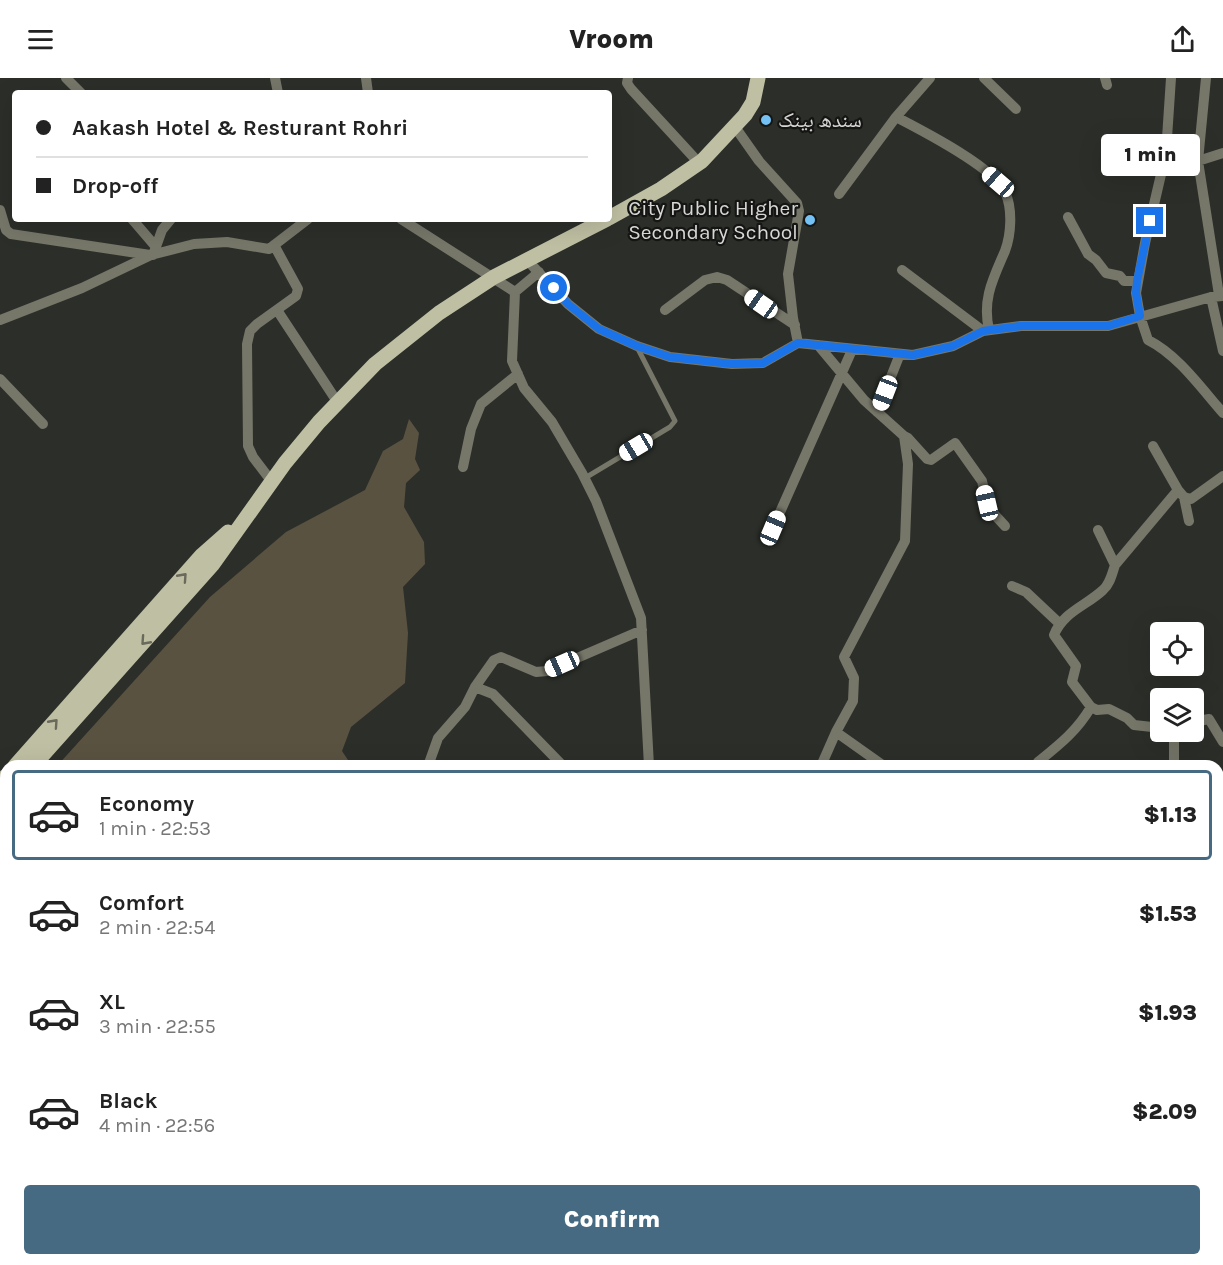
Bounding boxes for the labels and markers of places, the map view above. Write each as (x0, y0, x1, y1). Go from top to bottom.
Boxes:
place label: سندھ بینک (778, 108, 862, 132)
marker: سندھ بینک (759, 113, 773, 127)
place label: City Public Higher Secondary School (628, 196, 798, 244)
marker: City Public Higher Secondary School (803, 213, 817, 227)

